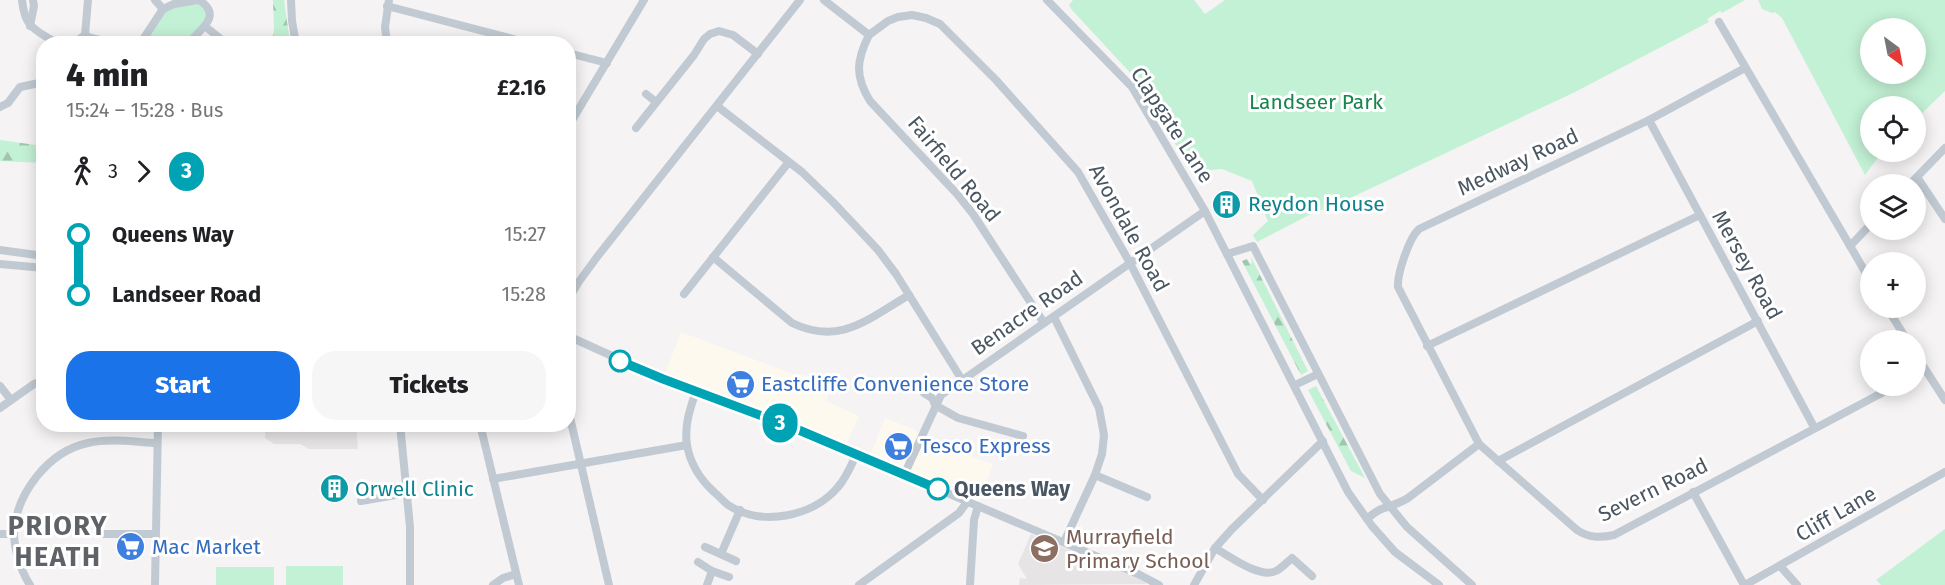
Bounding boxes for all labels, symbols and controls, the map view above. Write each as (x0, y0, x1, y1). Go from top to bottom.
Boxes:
north arrow (1860, 18, 1926, 84)
map controls (1860, 18, 1926, 396)
text: 4 min (66, 55, 149, 95)
street label: Clapgate Lane (1125, 62, 1219, 188)
text: £2.16 (497, 74, 546, 101)
park label: Landseer Park (1249, 89, 1383, 115)
button: locate (1860, 96, 1926, 162)
text: 15:24 – 15:28 · Bus (66, 98, 223, 122)
street label: Fairfield Road (902, 111, 1006, 227)
street label: Medway Road (1453, 123, 1583, 201)
icon: walk (66, 155, 99, 188)
icon: forward (127, 155, 160, 188)
text: 3 (181, 158, 192, 184)
text: 3 (108, 159, 118, 183)
street label: Avondale Road (1083, 160, 1175, 296)
button: layers (1860, 174, 1926, 240)
building icon: Reydon House (1211, 188, 1243, 220)
place label: Reydon House (1248, 191, 1385, 217)
street label: Mersey Road (1706, 206, 1788, 324)
text: Queens Way (112, 221, 234, 248)
text: 15:27 (504, 222, 546, 246)
button: + (1860, 252, 1926, 318)
street label: Benacre Road (966, 265, 1088, 361)
text: Landseer Road (112, 281, 261, 308)
text: 15:28 (502, 282, 546, 306)
button: − (1860, 330, 1926, 396)
unlabelled marker (609, 350, 631, 372)
button: Start (66, 351, 300, 420)
button: Tickets (312, 351, 546, 420)
supermarket icon: Eastcliffe Convenience Store (724, 368, 756, 400)
place label: Eastcliffe Convenience Store (761, 371, 1029, 397)
line badge: 3 (760, 404, 800, 442)
text: 3 (775, 410, 785, 436)
supermarket icon: Tesco Express (883, 430, 915, 462)
place label: Tesco Express (920, 433, 1051, 459)
street label: Severn Road (1594, 452, 1712, 528)
building icon: Orwell Clinic (318, 473, 350, 505)
place label: Orwell Clinic (355, 476, 474, 502)
place label: Queens Way (954, 476, 1070, 502)
marker: Queens Way (927, 478, 949, 500)
street label: Cliff Lane (1791, 481, 1881, 547)
district label: PRIORY HEATH (8, 510, 108, 573)
place label: Murrayfield Primary School (1066, 524, 1210, 574)
supermarket icon: Mac Market (115, 531, 147, 563)
school or university icon: Murrayfield Primary School (1029, 533, 1061, 565)
place label: Mac Market (152, 534, 261, 560)

